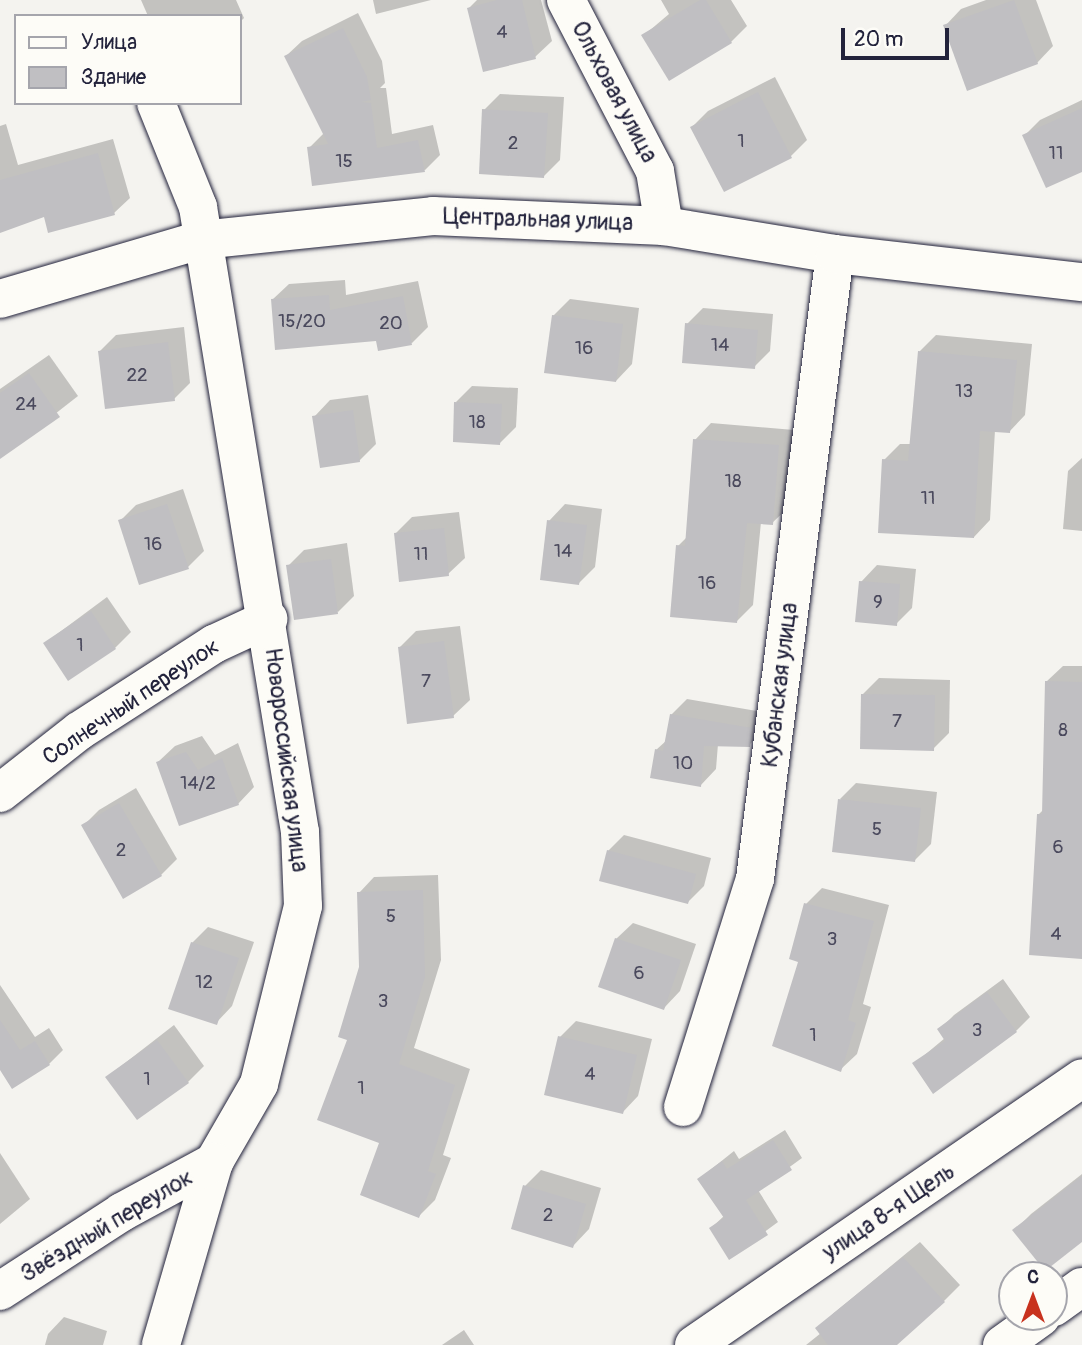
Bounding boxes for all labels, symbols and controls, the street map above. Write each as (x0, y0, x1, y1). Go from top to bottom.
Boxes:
legend (14, 14, 242, 105)
scale bar (844, 14, 953, 58)
street label: Ольховая улица (565, 17, 663, 167)
house number: 4 (496, 22, 508, 44)
text: 20 m (854, 26, 903, 53)
text: Улица (81, 29, 137, 56)
text: Здание (81, 64, 146, 91)
house number: 1 (737, 131, 745, 153)
house number: 2 (508, 133, 518, 155)
house number: 11 (1049, 143, 1063, 165)
house number: 15 (335, 151, 353, 173)
street label: Центральная улица (443, 203, 633, 237)
house number: 15/20 (278, 311, 326, 333)
house number: 20 (379, 313, 403, 335)
house number: 14 (711, 335, 729, 357)
house number: 16 (575, 338, 593, 360)
house number: 22 (126, 365, 148, 387)
house number: 13 (955, 381, 973, 403)
house number: 24 (15, 394, 37, 416)
house number: 18 (468, 412, 486, 434)
house number: 18 (724, 471, 742, 493)
house number: 11 (921, 488, 935, 510)
house number: 16 (144, 534, 162, 556)
house number: 14 (554, 541, 572, 563)
house number: 11 (414, 544, 428, 566)
house number: 16 (698, 573, 716, 595)
house number: 9 (873, 592, 883, 614)
street label: Кубанская улица (756, 601, 804, 769)
street label: Солнечный переулок (38, 633, 224, 771)
house number: 1 (76, 635, 84, 657)
street label: Новороссийская улица (259, 646, 313, 874)
house number: 7 (421, 671, 431, 693)
house number: 7 (892, 711, 902, 733)
house number: 8 (1058, 720, 1068, 742)
house number: 10 (673, 753, 693, 775)
house number: 14/2 (180, 773, 216, 795)
house number: 5 (872, 819, 882, 841)
house number: 6 (1052, 837, 1064, 859)
house number: 2 (116, 840, 126, 862)
house number: 5 (386, 906, 396, 928)
house number: 4 (1050, 924, 1062, 946)
house number: 3 (827, 929, 837, 951)
house number: 6 (633, 963, 645, 985)
house number: 12 (195, 972, 213, 994)
house number: 3 (378, 991, 388, 1013)
house number: 3 (972, 1020, 982, 1042)
house number: 1 (809, 1025, 817, 1047)
house number: 4 (584, 1064, 596, 1086)
house number: 1 (143, 1069, 151, 1091)
house number: 1 (357, 1078, 365, 1100)
street label: улица 8-я Щель (817, 1158, 961, 1266)
street label: Звёздный переулок (16, 1164, 198, 1288)
house number: 2 (543, 1205, 553, 1227)
north arrow (998, 1261, 1068, 1331)
text: С (1027, 1265, 1039, 1289)

